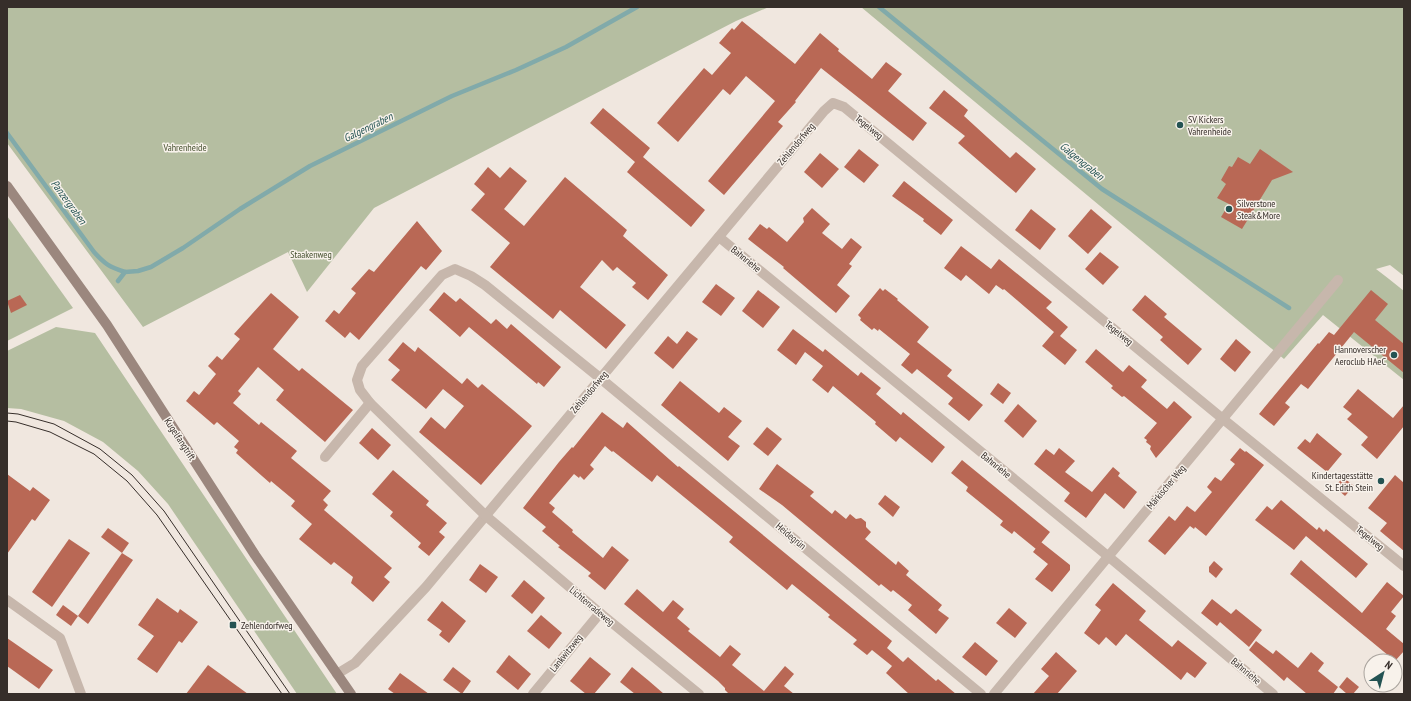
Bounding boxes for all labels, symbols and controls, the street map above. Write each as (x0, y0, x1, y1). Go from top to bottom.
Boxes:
water label: Galgengraben (341, 109, 396, 145)
street label: Tegelweg (852, 112, 886, 142)
place label: SV Kickers Vahrenheide (1187, 113, 1231, 138)
street label: Zehlendorfweg (774, 120, 818, 168)
marker: SV Kickers Vahrenheide (1175, 120, 1185, 130)
water label: Galgengraben (1057, 139, 1108, 184)
park label: Vahrenheide (162, 141, 207, 154)
water label: Panzergraben (48, 177, 91, 228)
place label: Silverstone Steak&More (1237, 197, 1280, 222)
marker: Silverstone Steak&More (1224, 204, 1234, 214)
street label: Bahnriehe (728, 243, 764, 275)
park label: Staakenweg (290, 248, 332, 261)
street label: Tegelweg (1102, 318, 1136, 348)
place label: Hannoverscher Aeroclub HAeC (1335, 343, 1386, 368)
marker: Hannoverscher Aeroclub HAeC (1389, 350, 1399, 360)
street label: Zehlendorfweg (567, 368, 611, 416)
street label: Kugelfangtrift (161, 415, 199, 463)
street label: Bahnriehe (978, 449, 1014, 481)
street label: Märkischer Weg (1144, 462, 1188, 512)
place label: Kindertagesstätte St. Edith Stein (1312, 469, 1373, 494)
marker: Kindertagesstätte St. Edith Stein (1376, 476, 1386, 486)
street label: Heidegrün (773, 520, 809, 552)
street label: Tegelweg (1353, 523, 1387, 553)
street label: Lichtenradeweg (567, 583, 617, 629)
place label: Zehlendorfweg (241, 619, 293, 632)
marker: Zehlendorfweg (228, 620, 238, 630)
street label: Lankwitzweg (547, 631, 585, 675)
north arrow (1363, 653, 1403, 693)
street label: Bahnriehe (1228, 655, 1264, 687)
text: N (1382, 657, 1395, 672)

